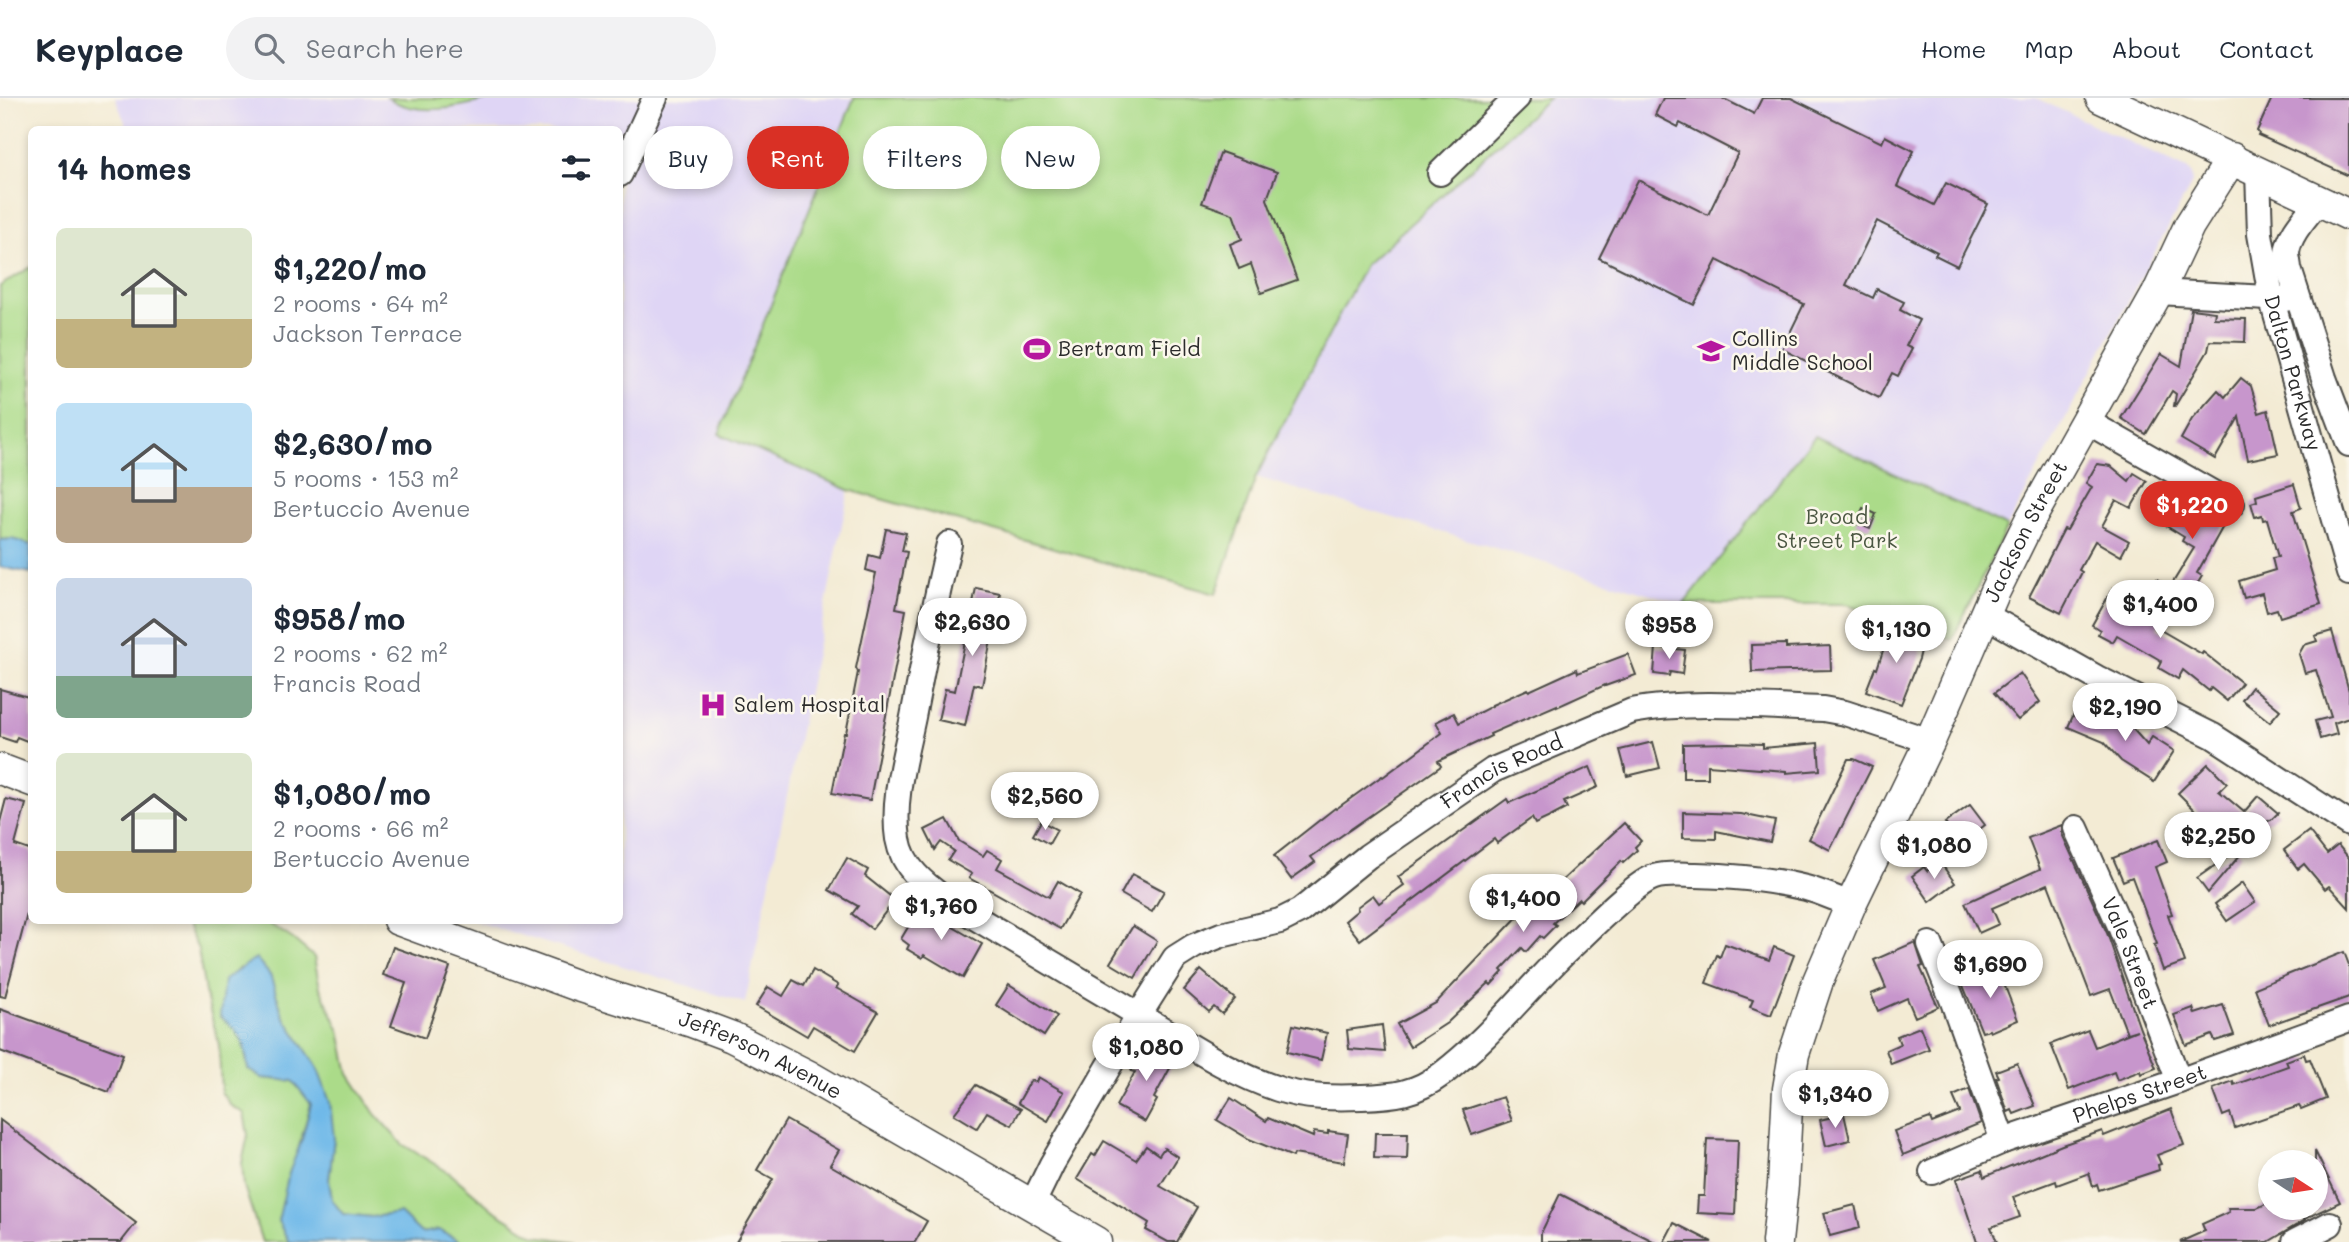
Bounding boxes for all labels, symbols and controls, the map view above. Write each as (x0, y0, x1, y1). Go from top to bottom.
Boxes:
search box (226, 17, 716, 80)
text: Keyplace (35, 27, 184, 70)
icon: search (250, 29, 288, 67)
text: Search here (306, 31, 464, 65)
text: Home (1921, 33, 1986, 64)
text: Map (2024, 33, 2073, 64)
text: About (2111, 33, 2181, 64)
text: Contact (2219, 33, 2314, 64)
chip: Buy (644, 126, 733, 189)
chip: Rent (747, 126, 849, 189)
chip: Filters (863, 126, 987, 189)
chip: New (1001, 126, 1100, 189)
text: 14 homes (56, 148, 192, 188)
icon: filters (557, 149, 595, 187)
text: $1,220/mo (273, 248, 426, 288)
icon: home (112, 256, 196, 340)
text: 2 rooms · 64 m² (273, 288, 448, 318)
street label: Dalton Parkway (2259, 292, 2329, 454)
text: Jackson Terrace (273, 318, 463, 348)
place label: Collins Middle School (1732, 324, 1873, 375)
sports icon: Bertram Field (1022, 334, 1052, 364)
place label: Bertram Field (1058, 334, 1201, 361)
school or university icon: Collins Middle School (1696, 336, 1726, 366)
text: $2,630/mo (273, 423, 433, 463)
icon: home (112, 431, 196, 515)
street label: Jackson Street (1977, 455, 2073, 606)
text: 5 rooms · 153 m² (273, 463, 458, 493)
pin: $1,220 (2135, 482, 2249, 541)
text: $1,220 (2156, 489, 2228, 519)
text: Bertuccio Avenue (273, 493, 470, 523)
park label: Broad Street Park (1776, 502, 1898, 553)
pin: $1,400 (2103, 580, 2217, 640)
text: $1,400 (2122, 588, 2198, 618)
text: $958/mo (273, 598, 405, 638)
pin: $2,630 (915, 598, 1029, 658)
pin: $958 (1628, 602, 1710, 661)
icon: home (112, 606, 196, 690)
text: $2,630 (934, 606, 1010, 636)
pin: $1,130 (1839, 606, 1953, 665)
text: $958 (1641, 609, 1697, 639)
text: $1,130 (1861, 613, 1931, 643)
text: 2 rooms · 62 m² (273, 638, 447, 668)
text: Francis Road (273, 668, 421, 698)
pin: $2,190 (2068, 684, 2182, 743)
hospital icon: Salem Hospital (698, 690, 728, 720)
place label: Salem Hospital (734, 690, 885, 717)
text: $2,190 (2089, 691, 2161, 721)
street label: Francis Road (1435, 727, 1566, 814)
pin: $2,560 (988, 772, 1102, 832)
text: $1,080/mo (273, 773, 431, 813)
text: $2,560 (1007, 780, 1083, 810)
icon: home (112, 781, 196, 865)
pin: $2,250 (2161, 812, 2275, 872)
text: 2 rooms · 66 m² (273, 813, 448, 843)
text: $2,250 (2180, 820, 2256, 850)
pin: $1,080 (1877, 822, 1991, 881)
text: $1,080 (1896, 829, 1972, 859)
text: Bertuccio Avenue (273, 843, 470, 873)
pin: $1,400 (1466, 874, 1580, 934)
pin: $1,760 (884, 882, 998, 942)
text: $1,400 (1485, 882, 1561, 912)
text: $1,760 (905, 890, 977, 920)
street label: Vale Street (2096, 892, 2165, 1012)
pin: $1,690 (1933, 940, 2047, 1000)
text: $1,690 (1953, 948, 2027, 978)
street label: Jefferson Avenue (676, 1004, 847, 1104)
pin: $1,080 (1089, 1024, 1203, 1083)
text: $1,080 (1108, 1031, 1184, 1061)
street label: Phelps Street (2069, 1057, 2210, 1128)
pin: $1,340 (1778, 1070, 1892, 1130)
text: $1,340 (1798, 1078, 1872, 1108)
north arrow (2258, 1150, 2328, 1220)
map controls (2258, 1150, 2328, 1220)

